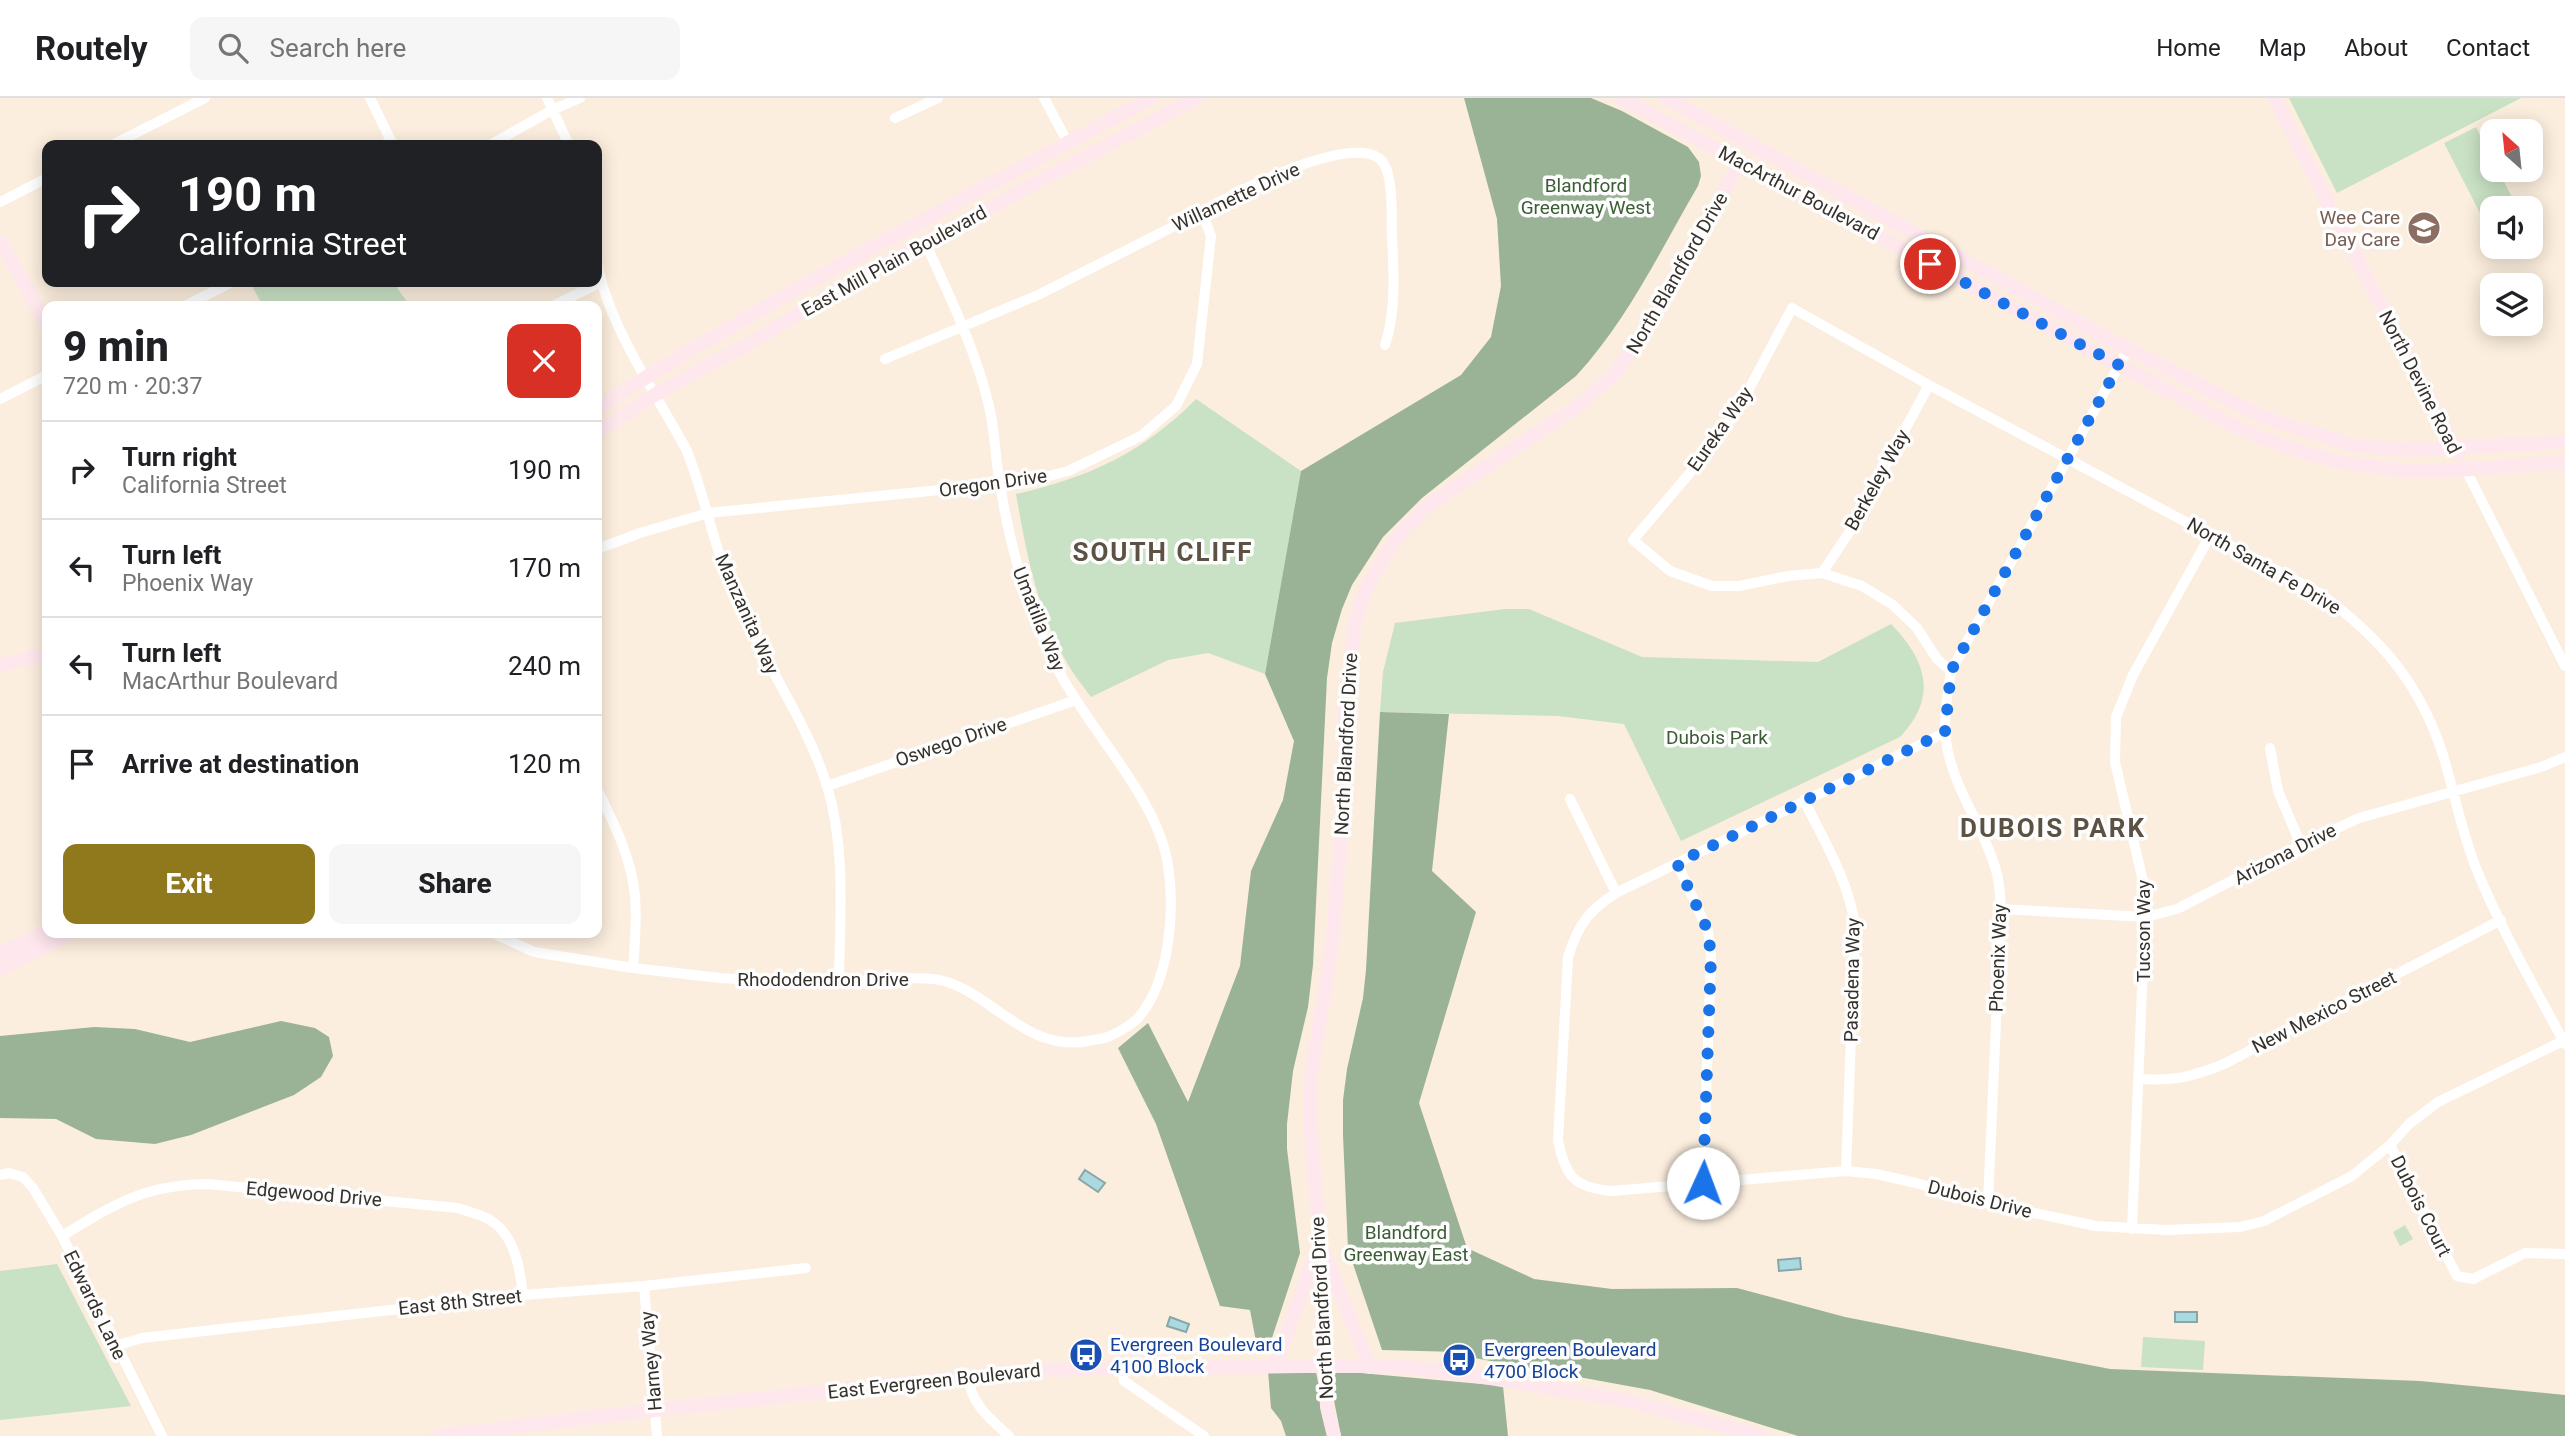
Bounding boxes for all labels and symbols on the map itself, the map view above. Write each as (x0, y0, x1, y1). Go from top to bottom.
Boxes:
north arrow (2480, 119, 2543, 182)
street label: MacArthur Boulevard (1715, 141, 1883, 245)
street label: Willamette Drive (1169, 157, 1303, 237)
park label: Blandford Greenway West (1521, 174, 1651, 219)
street label: North Blandford Drive (1621, 188, 1733, 358)
street label: East Mill Plain Boulevard (798, 201, 990, 321)
place label: Wee Care Day Care (2320, 206, 2400, 251)
school or university icon: Wee Care Day Care (2405, 209, 2443, 247)
pin (1900, 234, 1960, 294)
street label: North Devine Road (2374, 306, 2466, 458)
street label: Eureka Way (1683, 382, 1757, 476)
street label: Berkeley Way (1840, 425, 1914, 535)
street label: Oregon Drive (938, 464, 1048, 502)
street label: North Santa Fe Drive (2183, 513, 2345, 619)
district label: SOUTH CLIFF (1072, 537, 1254, 567)
street label: Manzanita Way (710, 550, 784, 678)
street label: Umatilla Way (1008, 564, 1070, 674)
street label: North Blandford Drive (1330, 652, 1362, 836)
street label: Oswego Drive (892, 712, 1010, 772)
park label: Dubois Park (1666, 726, 1768, 749)
district label: DUBOIS PARK (1960, 813, 2146, 843)
street label: Arizona Drive (2230, 818, 2340, 890)
street label: Tucson Way (2132, 880, 2155, 982)
street label: Phoenix Way (1985, 903, 2011, 1013)
street label: Pasadena Way (1839, 918, 1865, 1042)
street label: New Mexico Street (2248, 966, 2400, 1058)
street label: Rhododendron Drive (737, 968, 909, 991)
position arrow (1666, 1146, 1740, 1220)
street label: Dubois Court (2386, 1152, 2456, 1260)
street label: Dubois Drive (1926, 1175, 2034, 1223)
street label: Edgewood Drive (245, 1177, 383, 1211)
street label: North Blandford Drive (1306, 1216, 1338, 1400)
park label: Blandford Greenway East (1343, 1221, 1469, 1266)
street label: Edwards Lane (59, 1247, 131, 1363)
street label: East 8th Street (397, 1284, 523, 1320)
street label: Harney Way (635, 1310, 667, 1412)
place label: Evergreen Boulevard 4100 Block (1110, 1333, 1282, 1378)
bus stop icon: Evergreen Boulevard 4100 Block (1067, 1336, 1105, 1374)
place label: Evergreen Boulevard 4700 Block (1484, 1338, 1656, 1383)
bus stop icon: Evergreen Boulevard 4700 Block (1440, 1341, 1478, 1379)
street label: East Evergreen Boulevard (826, 1358, 1042, 1404)

